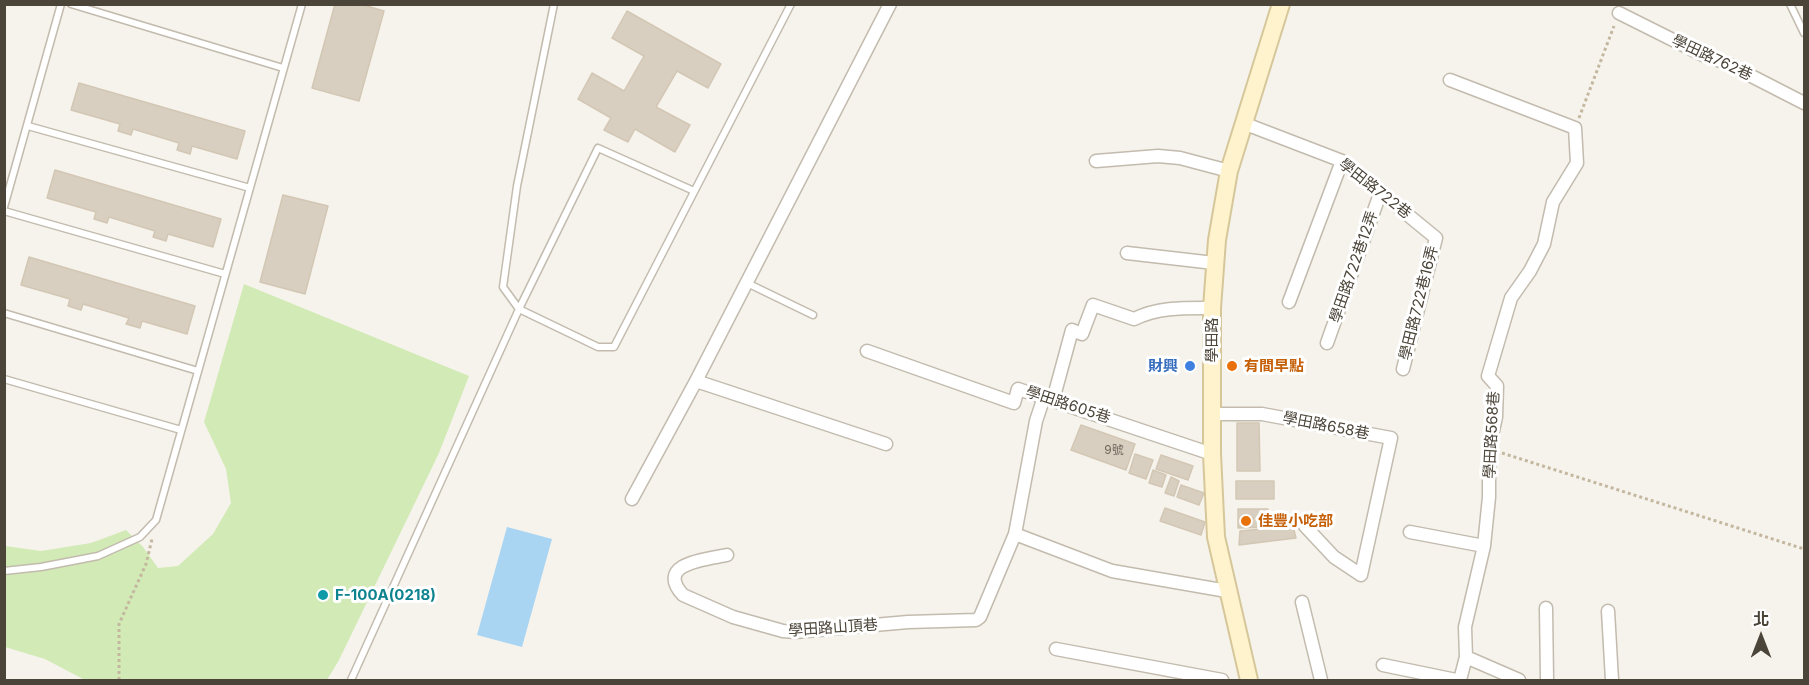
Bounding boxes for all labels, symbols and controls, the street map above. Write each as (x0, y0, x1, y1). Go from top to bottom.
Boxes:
street label: 學田路762巷 (1669, 32, 1755, 84)
street label: 學田路722巷 (1335, 155, 1415, 223)
street label: 學田路722巷12弄 (1326, 209, 1382, 325)
street label: 學田路722巷16弄 (1396, 244, 1442, 362)
street label: 學田路 (1203, 318, 1221, 362)
place label: 財興 (1148, 357, 1178, 375)
place label: 有間早點 (1244, 357, 1304, 375)
marker: 財興 (1183, 359, 1197, 373)
marker: 有間早點 (1225, 359, 1239, 373)
street label: 學田路605巷 (1023, 383, 1113, 427)
street label: 學田路568巷 (1481, 391, 1503, 479)
street label: 學田路658巷 (1281, 409, 1371, 443)
house number: 9號 (1104, 443, 1124, 457)
place label: 佳豐小吃部 (1258, 512, 1333, 530)
marker: 佳豐小吃部 (1239, 514, 1253, 528)
place label: F-100A(0218) (335, 586, 436, 604)
marker: F-100A(0218) (316, 588, 330, 602)
north arrow (1731, 607, 1791, 667)
text: 北 (1753, 609, 1769, 629)
street label: 學田路山頂巷 (787, 616, 879, 640)

